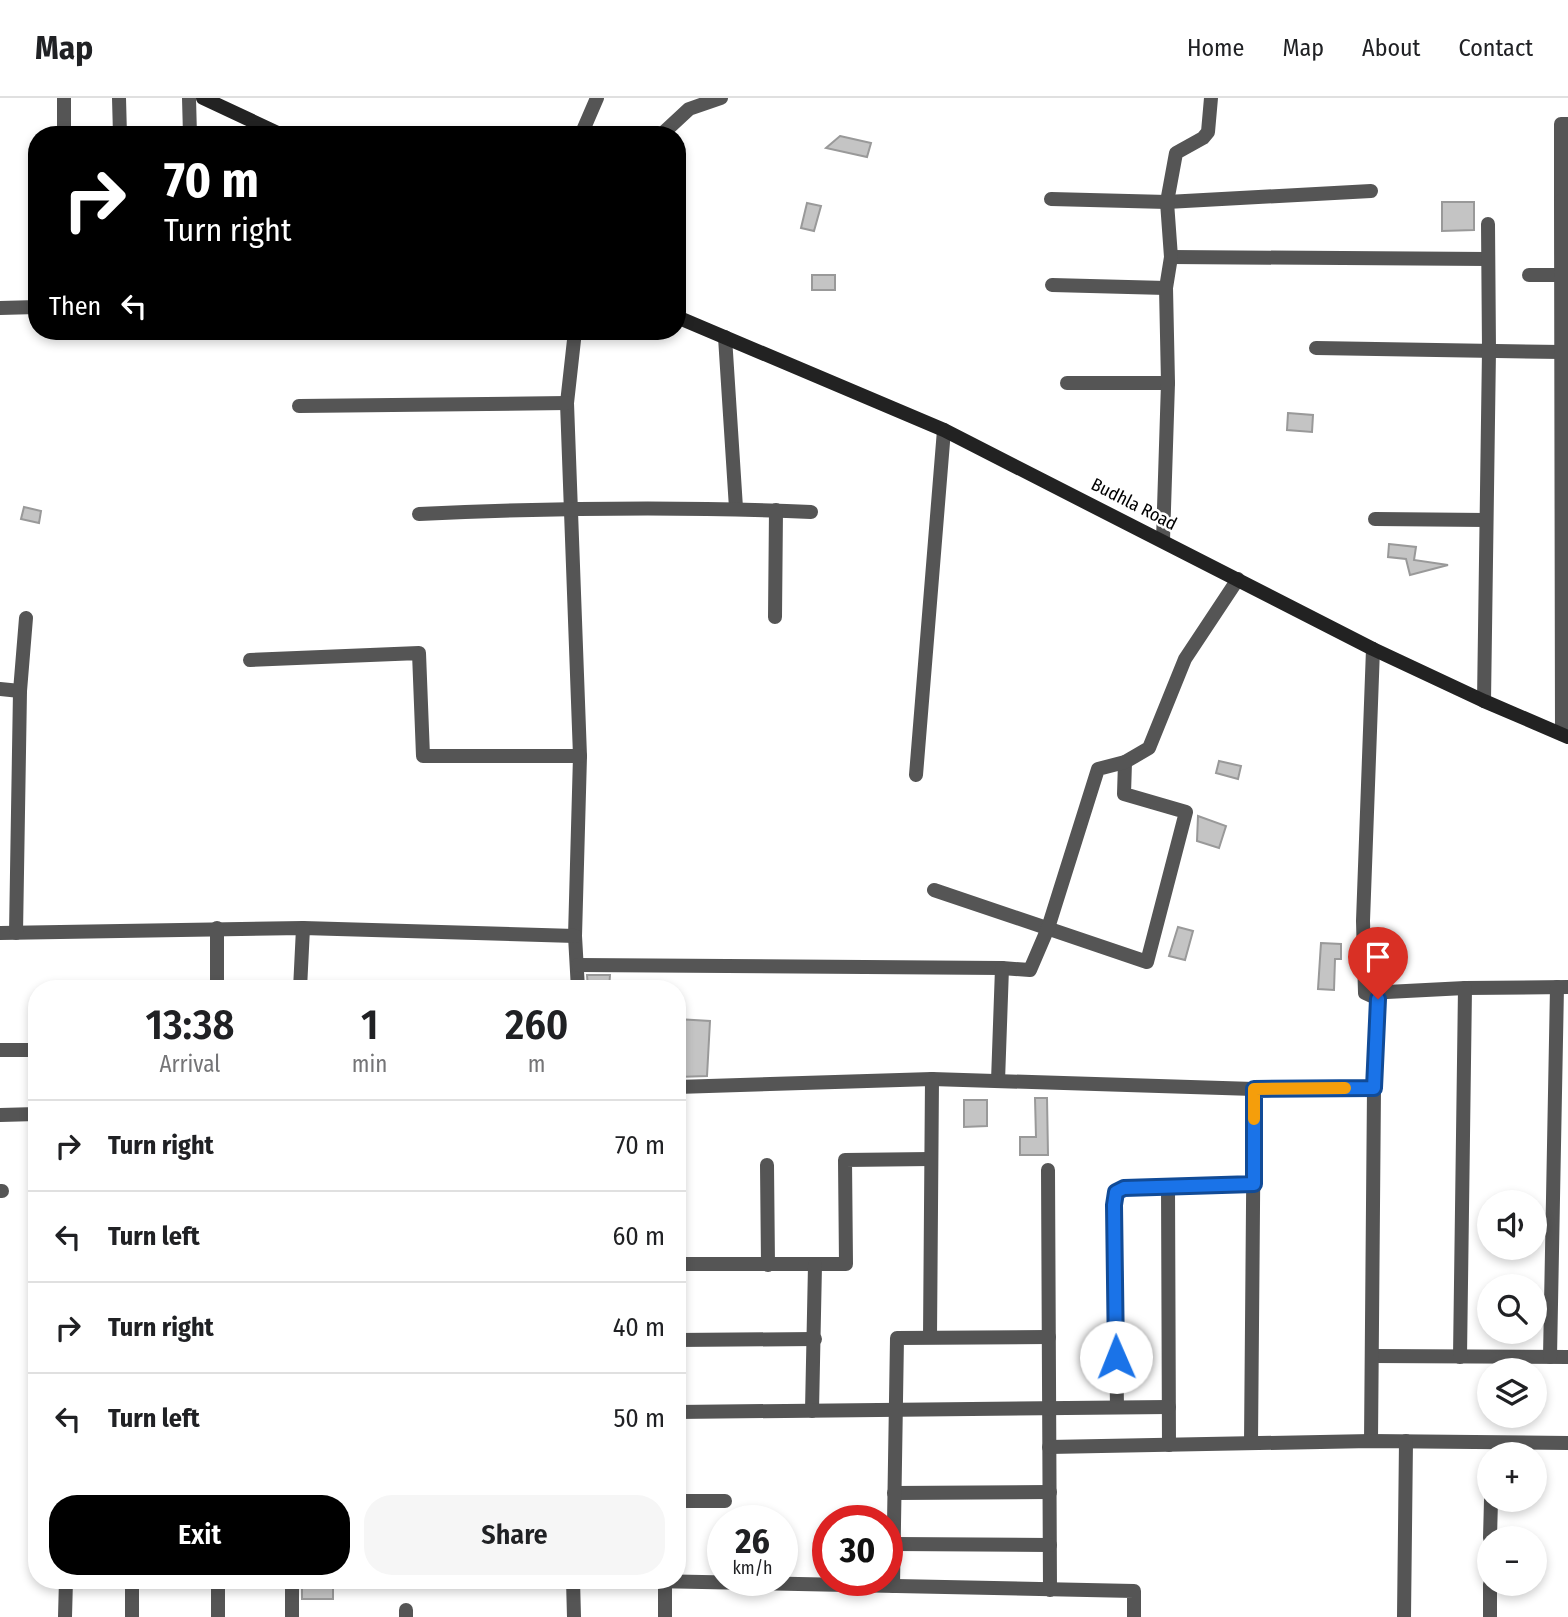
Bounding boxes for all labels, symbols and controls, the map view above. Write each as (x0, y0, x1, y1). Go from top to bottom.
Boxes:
text: Map (35, 28, 93, 68)
text: Home (1187, 34, 1244, 62)
text: Map (1282, 34, 1324, 62)
text: About (1362, 34, 1420, 62)
text: Contact (1458, 34, 1533, 62)
text: 70 m (164, 151, 259, 210)
icon: right (49, 154, 140, 245)
text: Turn right (164, 211, 291, 249)
icon: left (115, 287, 153, 325)
text: Then (49, 291, 101, 322)
street label: Budhla Road (1087, 473, 1181, 535)
pin (1348, 927, 1408, 999)
icon: arrive (1359, 938, 1397, 976)
text: 13:38 (145, 1000, 234, 1050)
text: 1 (361, 1000, 378, 1050)
text: 260 (505, 1000, 569, 1050)
text: Arrival (159, 1050, 220, 1078)
text: min (352, 1050, 387, 1078)
text: m (528, 1050, 546, 1078)
icon: right (49, 1127, 87, 1165)
text: Turn right (108, 1130, 214, 1161)
text: 70 m (615, 1130, 665, 1161)
map controls (1477, 1190, 1547, 1596)
button: sound (1477, 1190, 1547, 1260)
icon: left (49, 1218, 87, 1256)
text: Turn left (108, 1221, 200, 1252)
text: 60 m (612, 1221, 665, 1252)
button: search (1477, 1274, 1547, 1344)
icon: right (49, 1309, 87, 1347)
text: Turn right (108, 1312, 214, 1343)
text: 40 m (613, 1312, 665, 1343)
position arrow (1079, 1320, 1153, 1394)
button: layers (1477, 1358, 1547, 1428)
icon: left (49, 1400, 87, 1438)
text: Turn left (108, 1403, 200, 1434)
text: 50 m (613, 1403, 665, 1434)
button: + (1477, 1442, 1547, 1512)
button: Exit (49, 1495, 350, 1575)
button: Share (364, 1495, 665, 1575)
speed limit sign: 30 (812, 1505, 903, 1596)
text: 26 (735, 1520, 770, 1562)
button: − (1477, 1526, 1547, 1596)
text: km/h (732, 1557, 773, 1579)

